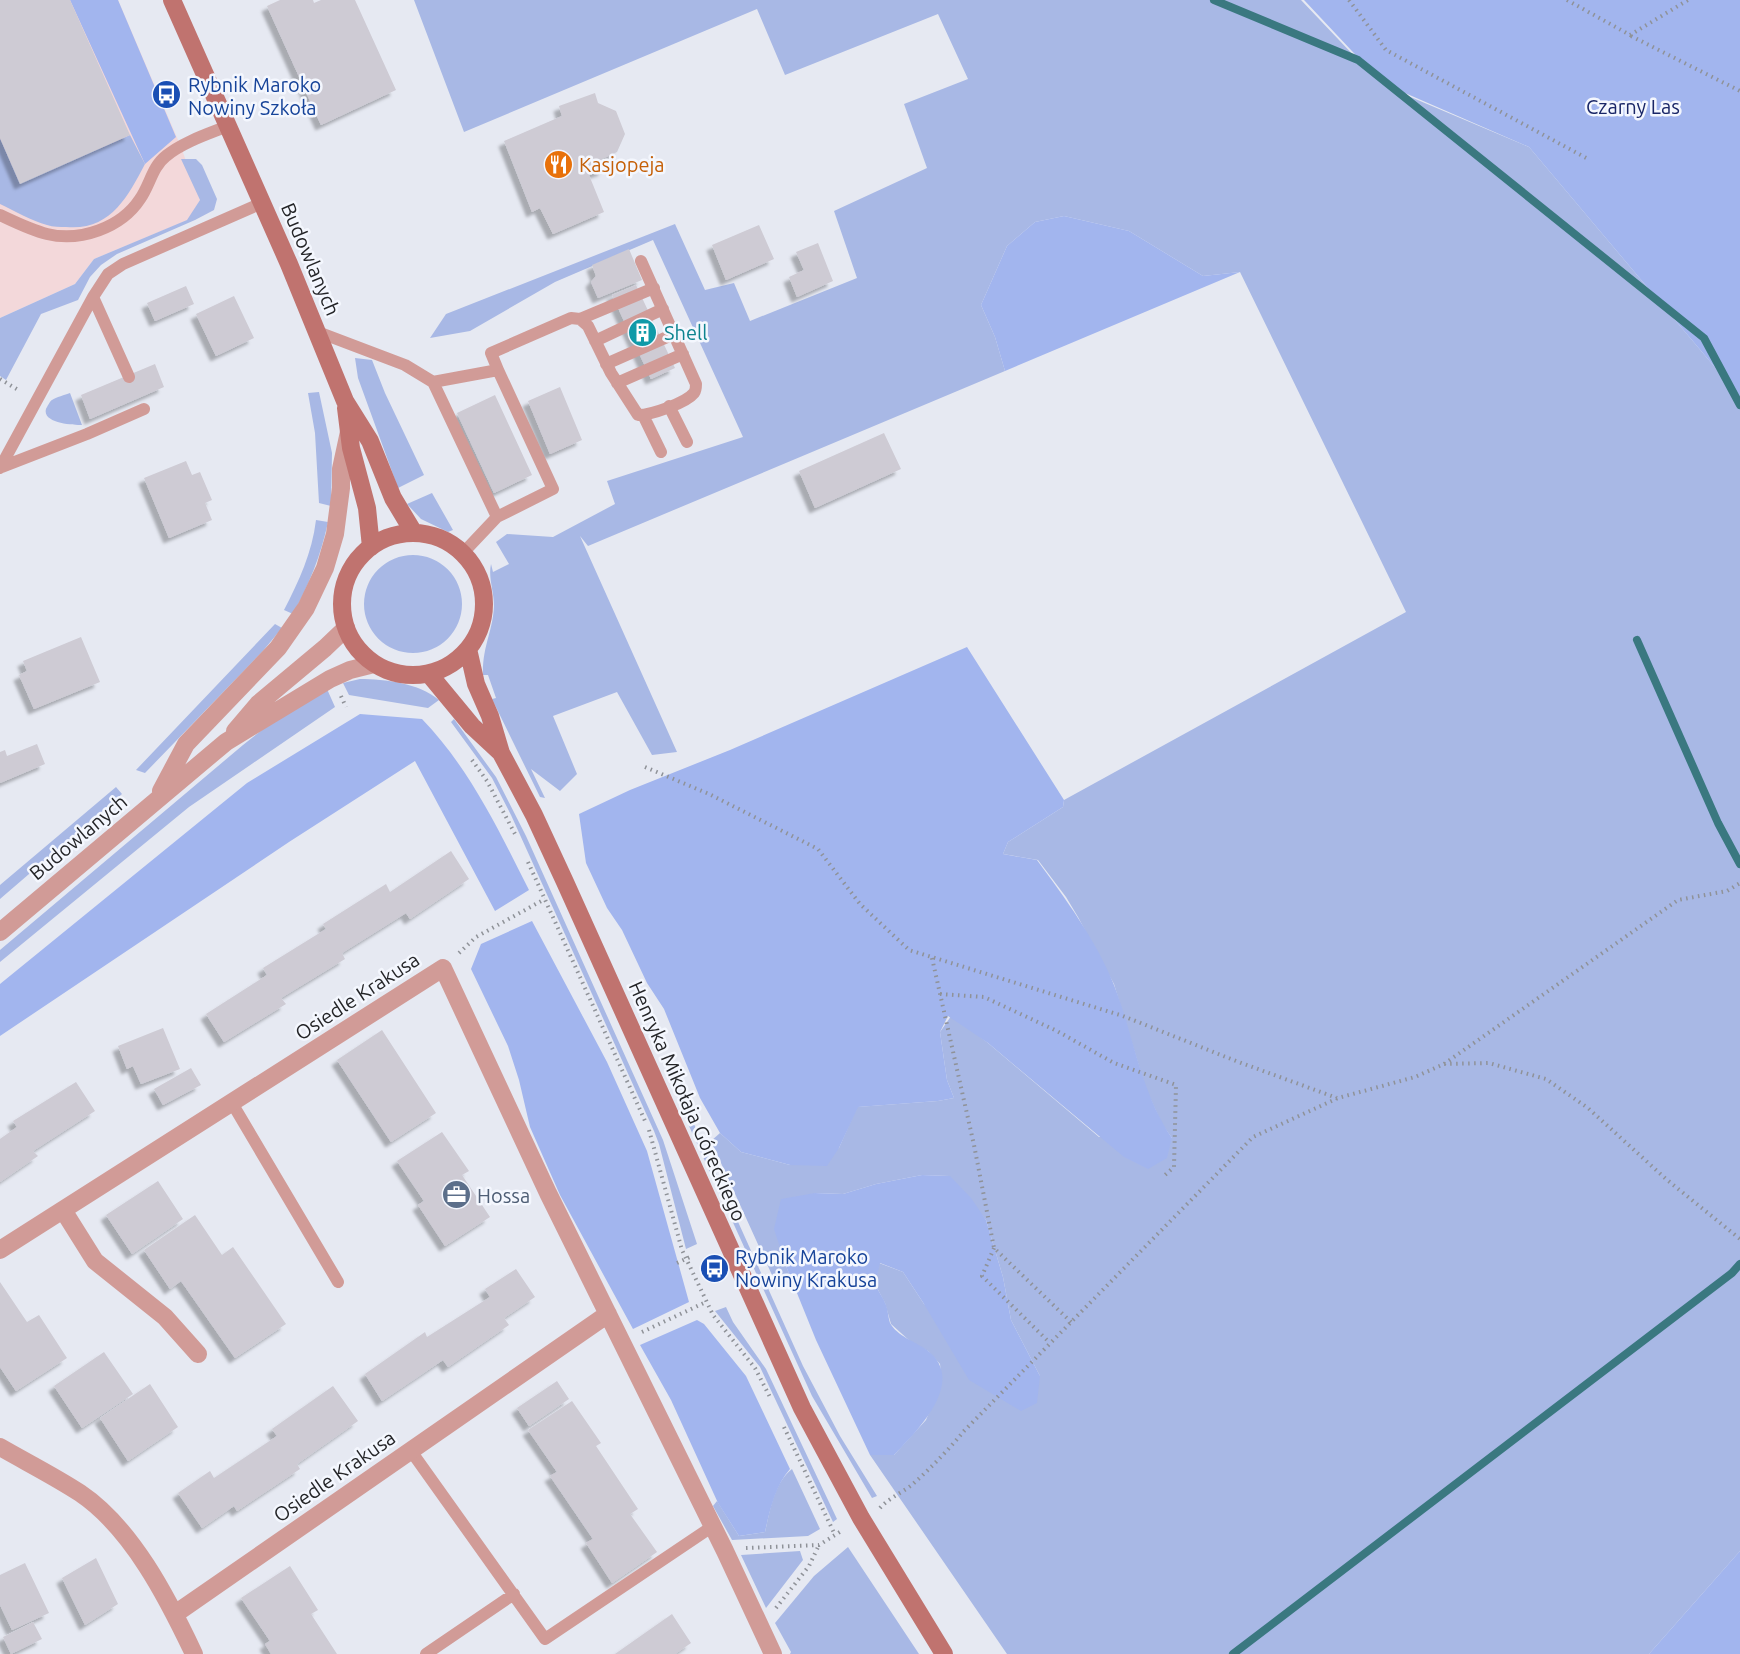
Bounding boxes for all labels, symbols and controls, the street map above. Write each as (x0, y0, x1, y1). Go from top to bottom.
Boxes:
place label: Rybnik Maroko Nowiny Szkoła (188, 73, 321, 119)
bus stop icon: Rybnik Maroko Nowiny Szkoła (151, 79, 183, 111)
park label: Czarny Las (1586, 95, 1680, 118)
restaurant icon: Kasjopeja (542, 148, 574, 180)
place label: Kasjopeja (579, 153, 665, 176)
street label: Budowlanych (277, 199, 345, 319)
building icon: Shell (627, 316, 659, 348)
place label: Shell (664, 321, 707, 344)
street label: Budowlanych (25, 790, 131, 884)
street label: Osiedle Krakusa (291, 947, 423, 1045)
street label: Henryka Mikołaja Góreckiego (625, 978, 751, 1224)
office icon: Hossa (440, 1179, 472, 1211)
place label: Hossa (477, 1184, 530, 1207)
place label: Rybnik Maroko Nowiny Krakusa (735, 1245, 877, 1291)
bus stop icon: Rybnik Maroko Nowiny Krakusa (698, 1252, 730, 1284)
street label: Osiedle Krakusa (269, 1426, 399, 1526)

